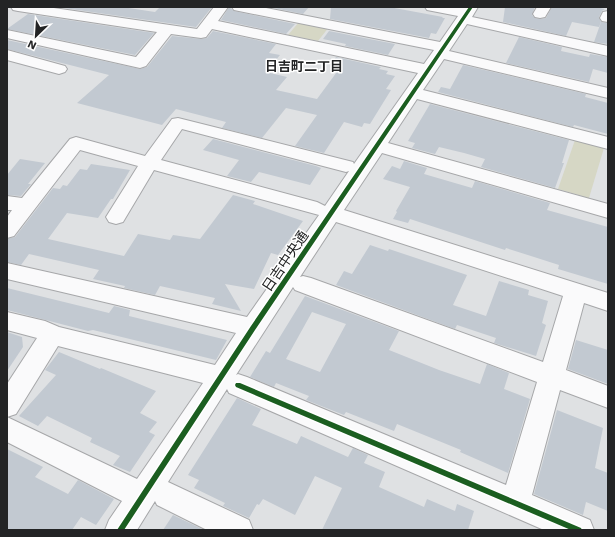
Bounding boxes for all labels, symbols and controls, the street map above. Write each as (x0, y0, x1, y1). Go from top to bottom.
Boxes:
north arrow (16, 16, 56, 56)
text: N (26, 37, 38, 52)
district label: 日吉町二丁目 (265, 59, 343, 74)
street label: 日吉中央通 (259, 228, 311, 294)

